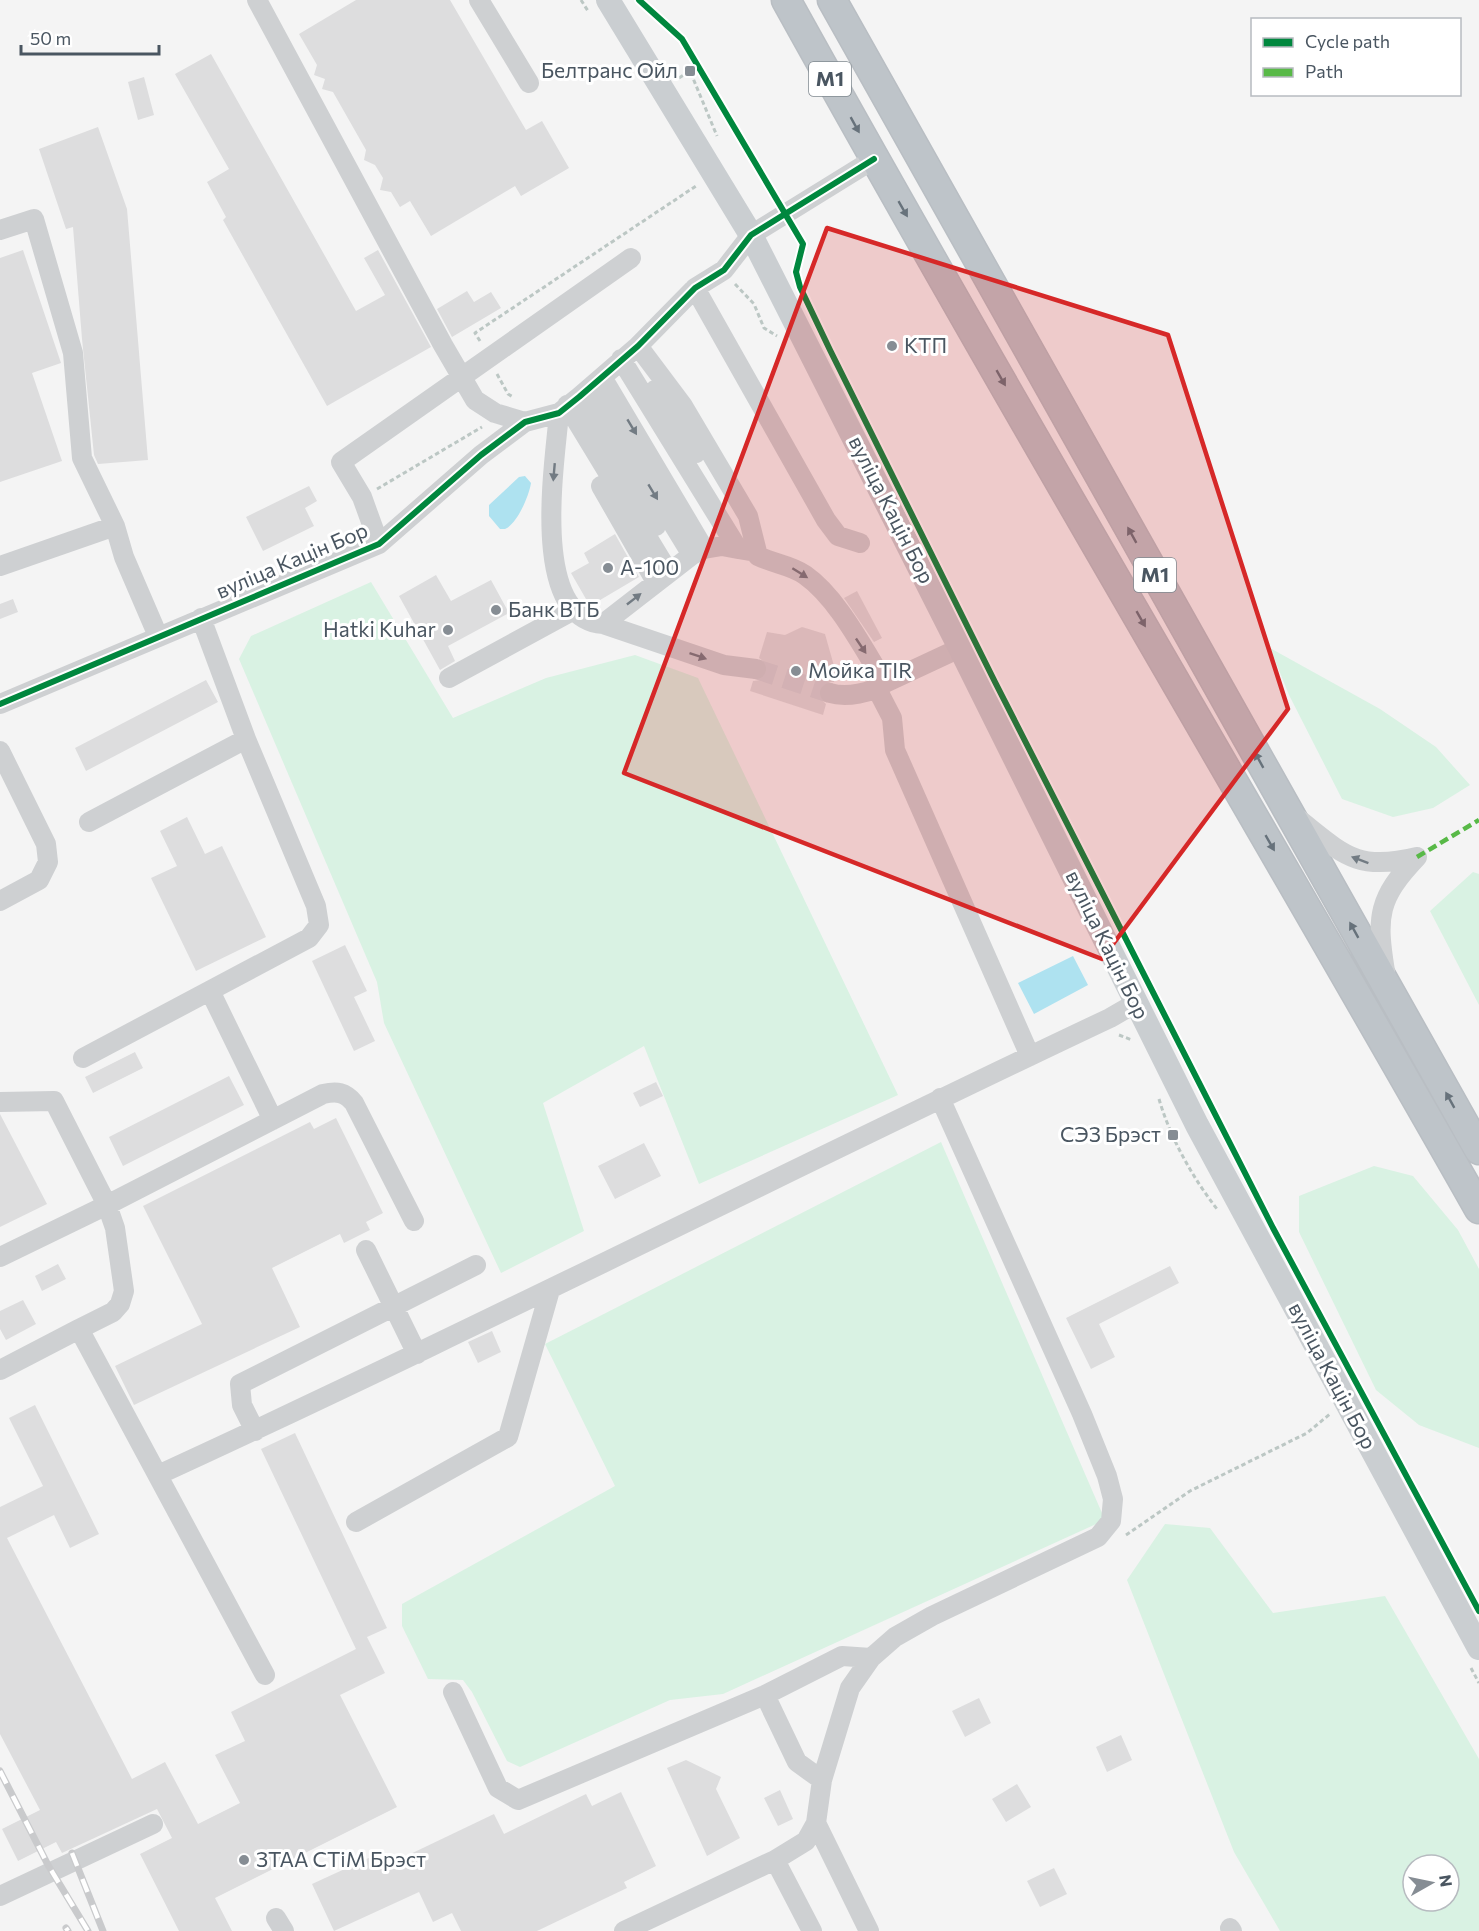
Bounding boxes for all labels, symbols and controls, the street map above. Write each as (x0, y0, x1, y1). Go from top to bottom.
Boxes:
scale bar (21, 18, 159, 56)
legend (1251, 18, 1461, 96)
text: 50 m (30, 27, 71, 49)
text: Cycle path (1305, 30, 1390, 52)
place label: Белтранс Ойл (541, 57, 678, 82)
text: Path (1305, 60, 1343, 82)
road number: М1 (809, 62, 851, 96)
marker: Белтранс Ойл (683, 64, 697, 78)
one-way arrow (850, 116, 860, 133)
one-way arrow (898, 201, 908, 218)
place label: КТП (904, 332, 947, 357)
marker: КТП (885, 339, 899, 353)
one-way arrow (996, 370, 1006, 387)
one-way arrow (626, 419, 637, 435)
street label: вуліца Кацін Бор (844, 431, 940, 587)
one-way arrow (550, 462, 559, 481)
one-way arrow (647, 484, 658, 500)
street label: вуліца Кацін Бор (212, 516, 371, 603)
one-way arrow (1127, 527, 1138, 543)
place label: А-100 (620, 554, 679, 579)
road number: М1 (1134, 558, 1176, 592)
marker: А-100 (601, 561, 615, 575)
one-way arrow (792, 567, 808, 578)
one-way arrow (626, 594, 641, 606)
place label: Банк ВТБ (508, 596, 599, 621)
marker: Банк ВТБ (489, 603, 503, 617)
one-way arrow (1136, 611, 1146, 628)
place label: Hatki Kuhar (323, 616, 436, 641)
marker: Hatki Kuhar (441, 623, 455, 637)
one-way arrow (855, 637, 866, 654)
one-way arrow (689, 652, 707, 662)
place label: Мойка TIR (808, 657, 912, 682)
marker: Мойка TIR (789, 664, 803, 678)
one-way arrow (1254, 751, 1264, 768)
one-way arrow (1265, 834, 1275, 851)
one-way arrow (1351, 855, 1369, 865)
street label: вуліца Кацін Бор (1062, 866, 1155, 1023)
one-way arrow (1349, 922, 1360, 938)
one-way arrow (1445, 1091, 1455, 1108)
place label: СЭЗ Брэст (1060, 1121, 1161, 1146)
marker: СЭЗ Брэст (1166, 1128, 1180, 1142)
street label: вуліца Кацін Бор (1284, 1298, 1382, 1453)
place label: ЗТАА СТіМ Брэст (256, 1846, 426, 1871)
marker: ЗТАА СТіМ Брэст (237, 1853, 251, 1867)
north arrow (1401, 1853, 1461, 1913)
text: N (1436, 1873, 1457, 1888)

